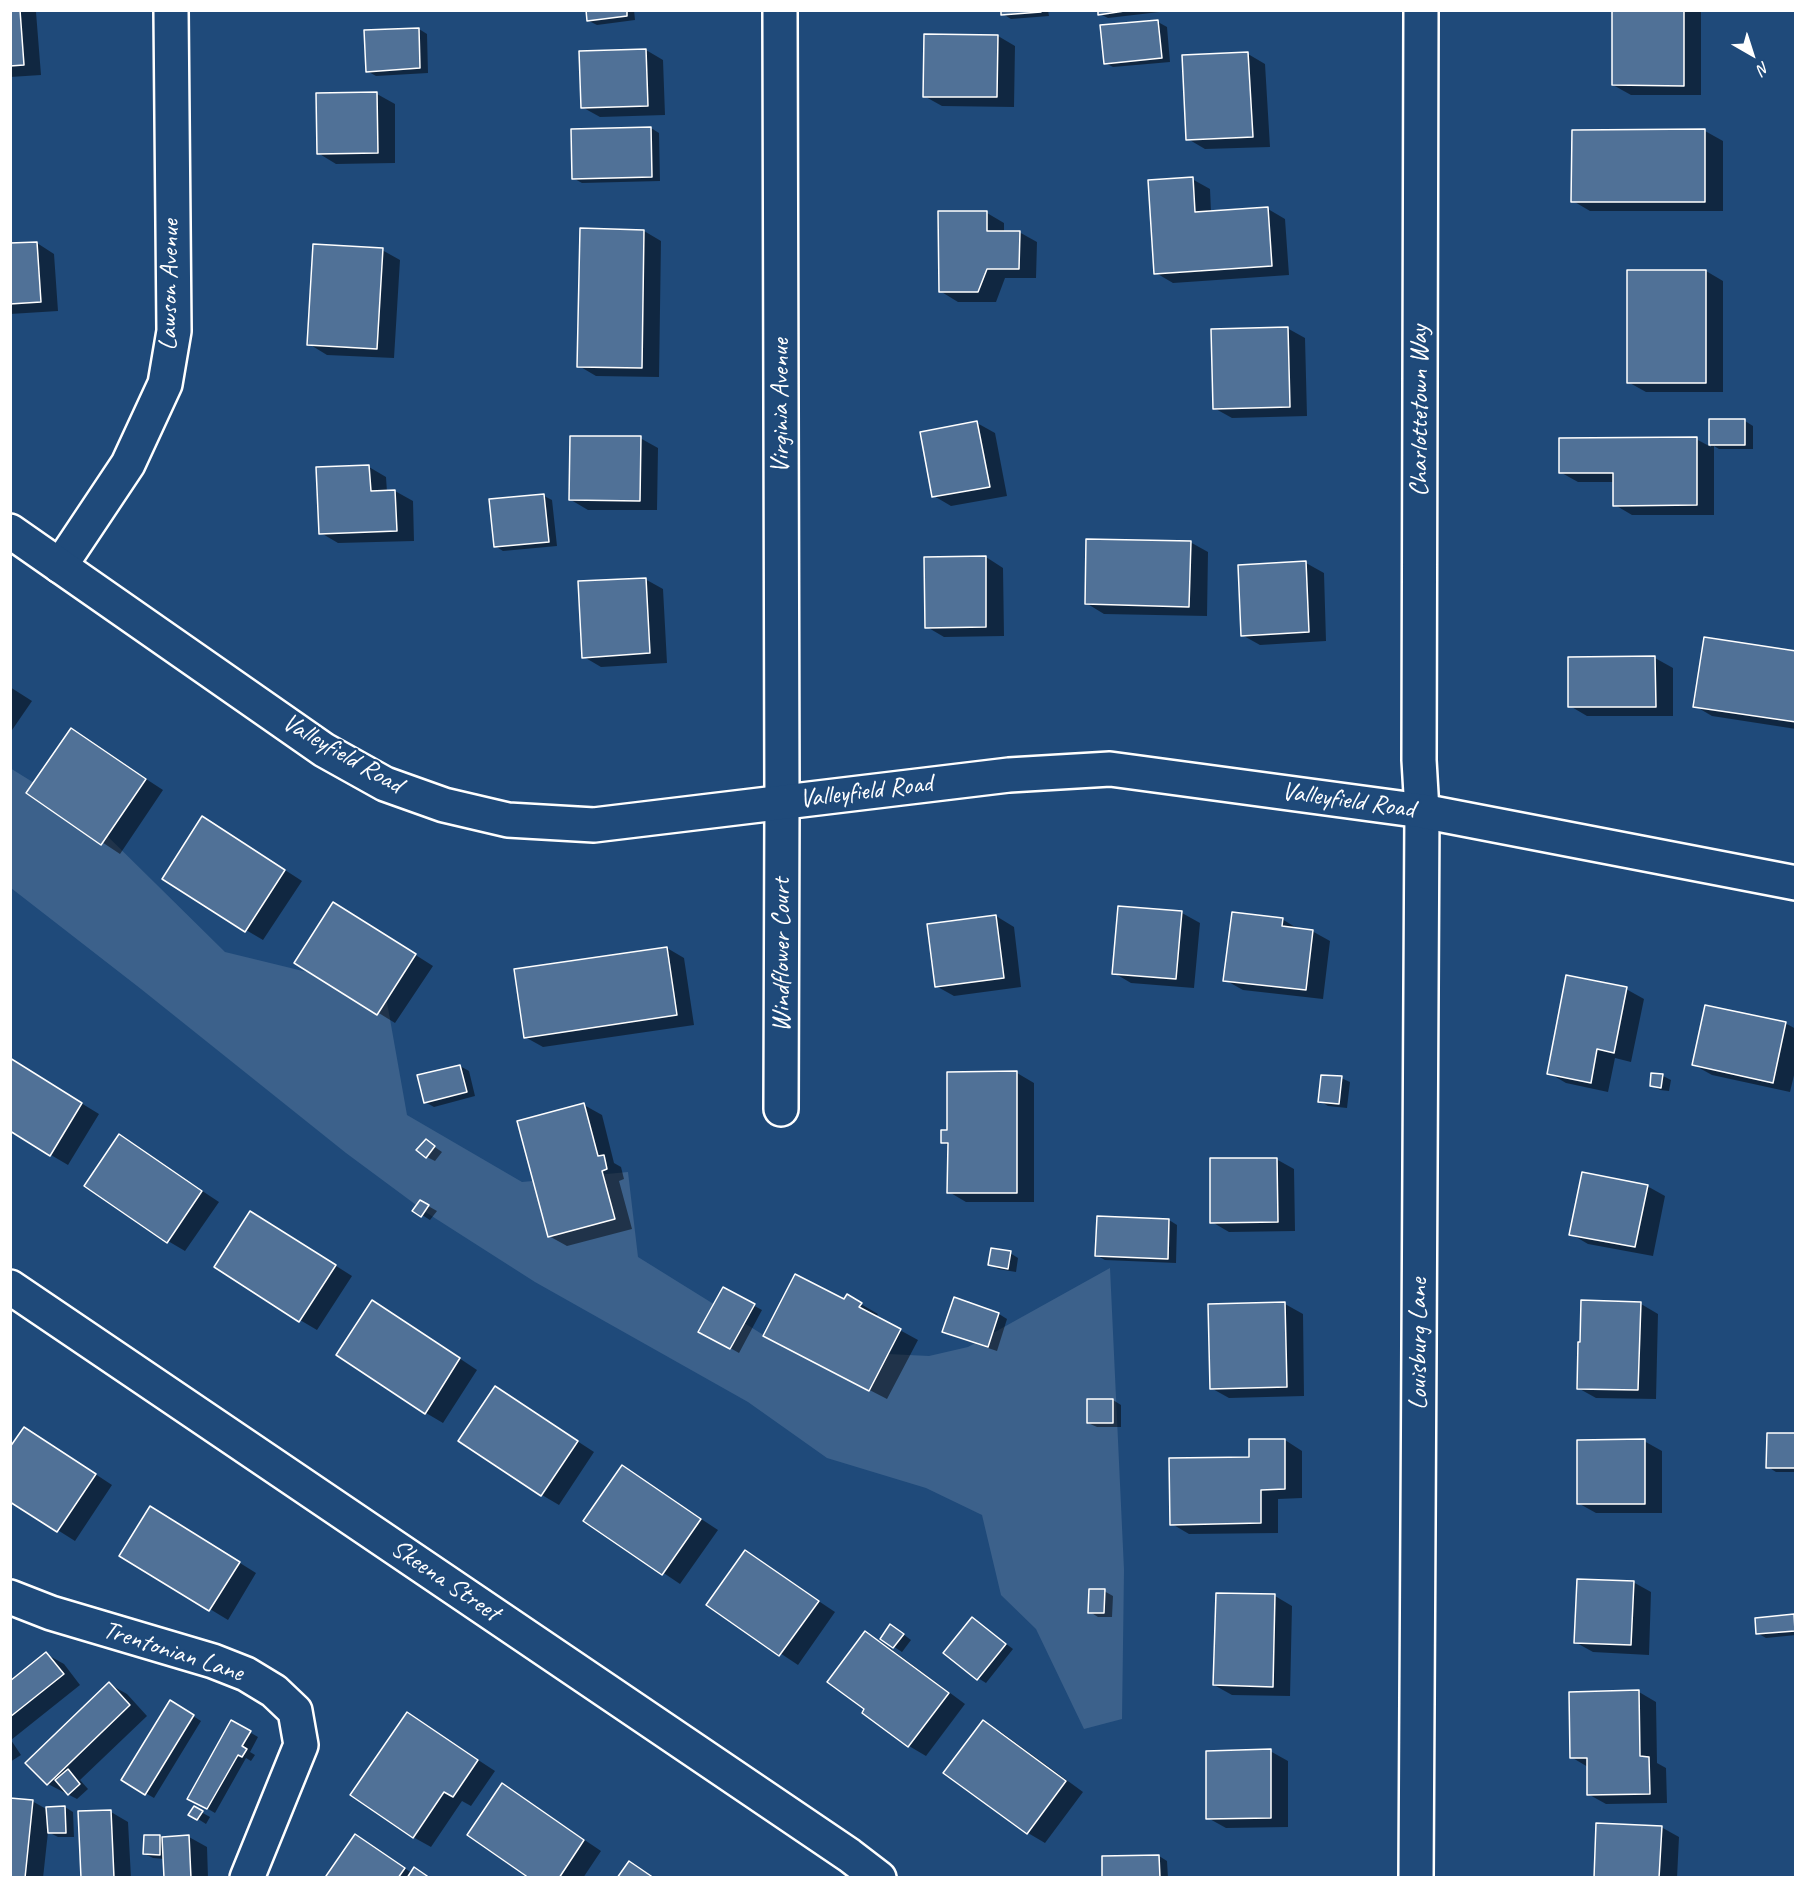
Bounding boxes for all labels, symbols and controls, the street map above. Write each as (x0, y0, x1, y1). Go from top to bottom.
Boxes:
north arrow (1722, 24, 1782, 84)
text: N (1753, 57, 1773, 79)
street label: Lawson Avenue (153, 219, 187, 351)
street label: Charlottetown Way (1404, 325, 1436, 497)
street label: Virginia Avenue (765, 338, 797, 474)
street label: Valleyfield Road (276, 707, 408, 801)
street label: Valleyfield Road (798, 768, 934, 816)
street label: Valleyfield Road (1280, 776, 1416, 826)
street label: Windflower Court (766, 878, 798, 1032)
street label: Louisburg Lane (1403, 1278, 1435, 1410)
street label: Skeena Street (385, 1533, 505, 1629)
street label: Trentonian Lane (99, 1615, 247, 1689)

